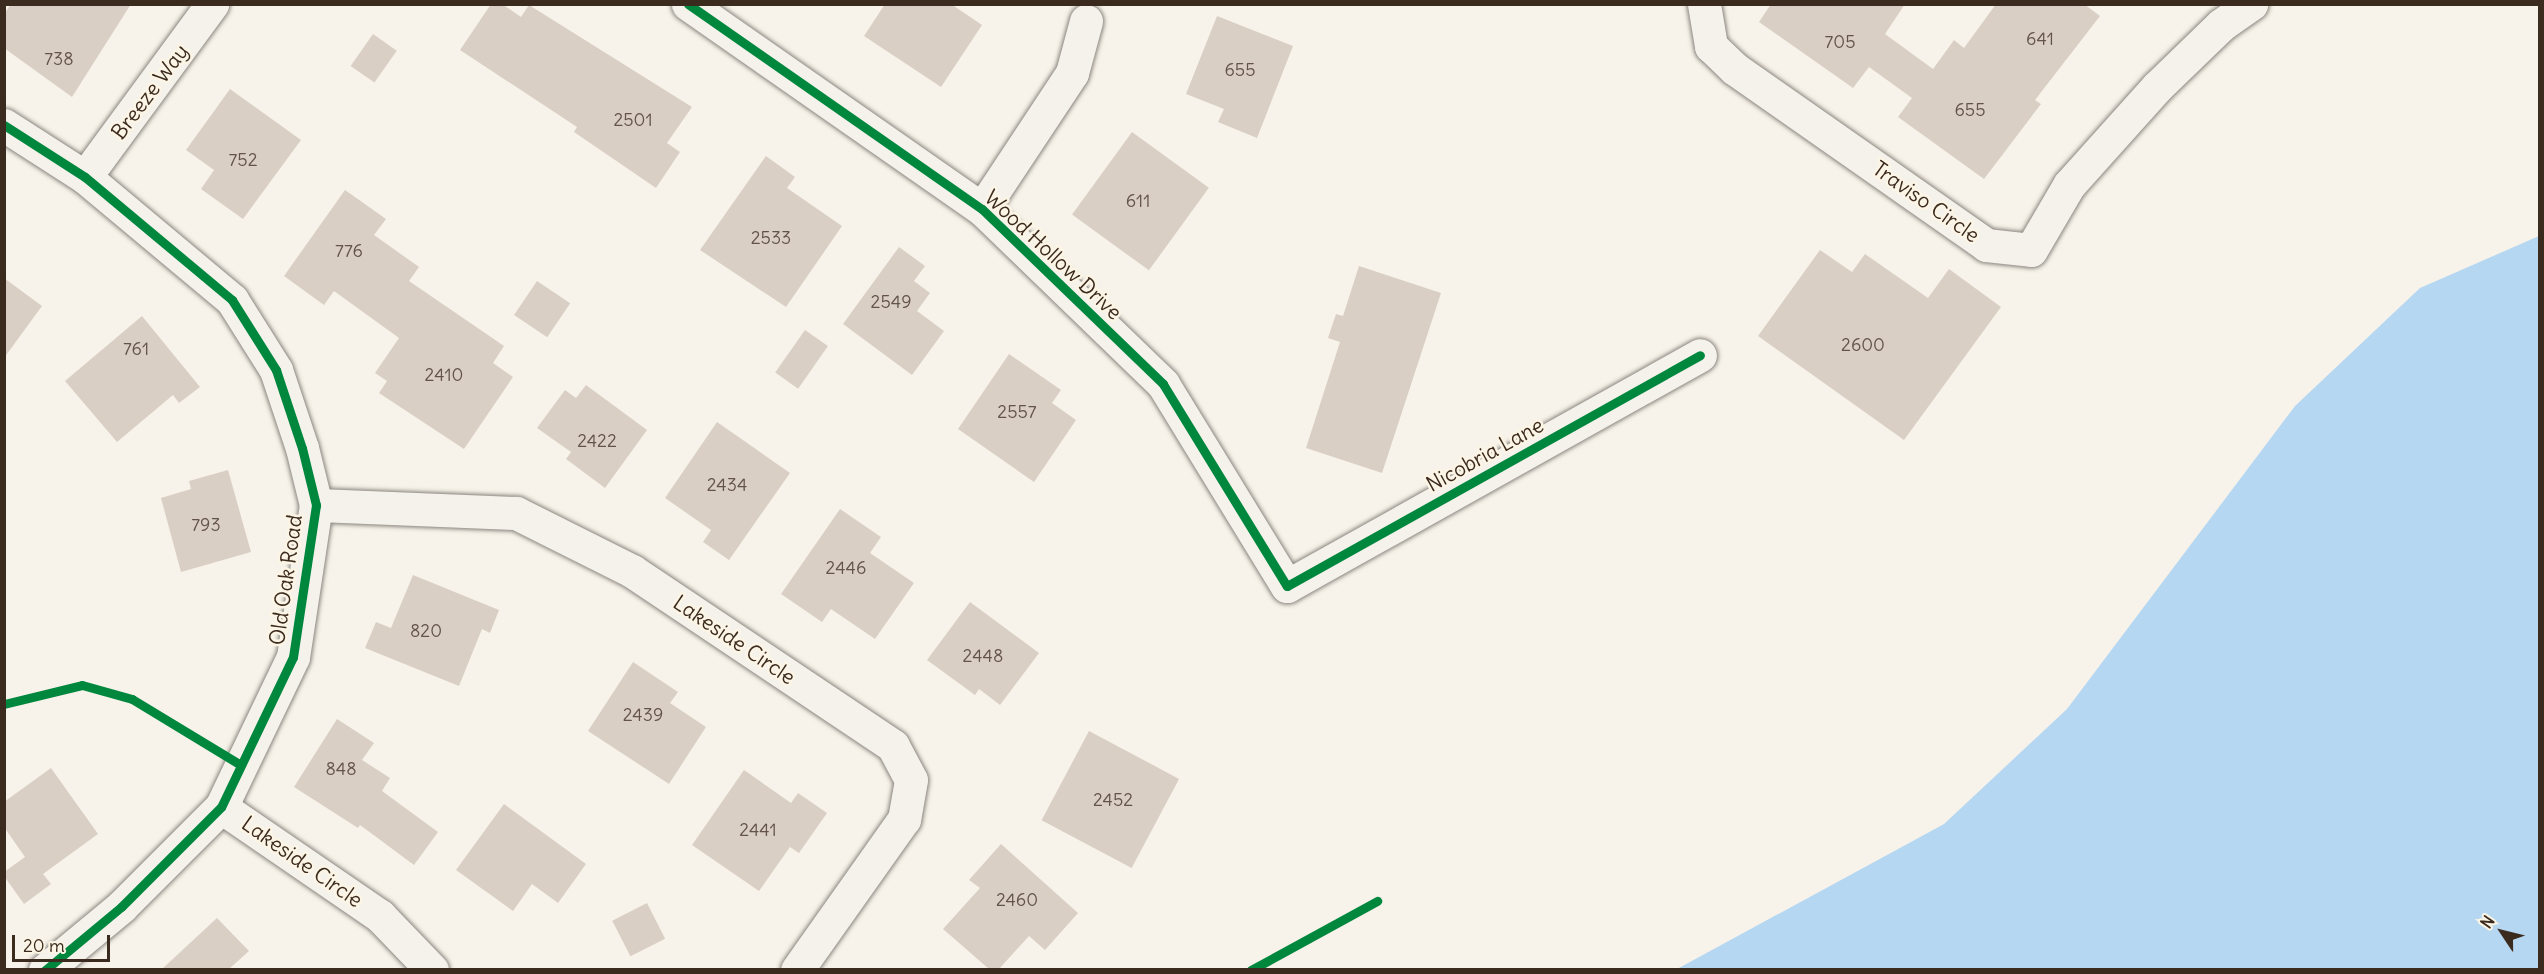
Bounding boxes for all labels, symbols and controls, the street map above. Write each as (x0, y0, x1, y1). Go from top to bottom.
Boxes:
house number: 641 (2026, 28, 2054, 50)
house number: 705 (1824, 31, 1856, 53)
street label: Breeze Way (106, 39, 194, 145)
house number: 738 (44, 48, 74, 70)
house number: 655 (1224, 59, 1256, 81)
house number: 655 (1954, 99, 1986, 121)
house number: 2501 (613, 109, 653, 131)
house number: 752 (228, 149, 258, 171)
street label: Traviso Circle (1868, 156, 1984, 248)
street label: Wood Hollow Drive (979, 185, 1127, 325)
house number: 611 (1126, 190, 1150, 212)
house number: 2533 (751, 227, 791, 249)
house number: 776 (335, 240, 363, 262)
house number: 2549 (871, 291, 911, 313)
house number: 2600 (1841, 334, 1885, 356)
house number: 761 (123, 338, 149, 360)
house number: 2410 (425, 364, 463, 386)
house number: 2557 (997, 401, 1037, 423)
street label: Nicobria Lane (1422, 412, 1548, 498)
house number: 2422 (577, 430, 617, 452)
house number: 2434 (707, 474, 747, 496)
street label: Old Oak Road (264, 513, 308, 647)
house number: 793 (191, 514, 221, 536)
house number: 2446 (826, 557, 866, 579)
street label: Lakeside Circle (668, 590, 800, 690)
house number: 820 (410, 620, 442, 642)
house number: 2448 (963, 645, 1003, 667)
house number: 2439 (623, 704, 663, 726)
house number: 848 (325, 758, 357, 780)
house number: 2452 (1093, 789, 1133, 811)
street label: Lakeside Circle (237, 811, 367, 913)
house number: 2441 (739, 819, 777, 841)
house number: 2460 (996, 889, 1038, 911)
north arrow (2472, 902, 2532, 962)
text: N (2476, 911, 2499, 932)
scale bar (15, 923, 112, 961)
text: 20 m (23, 934, 65, 957)

